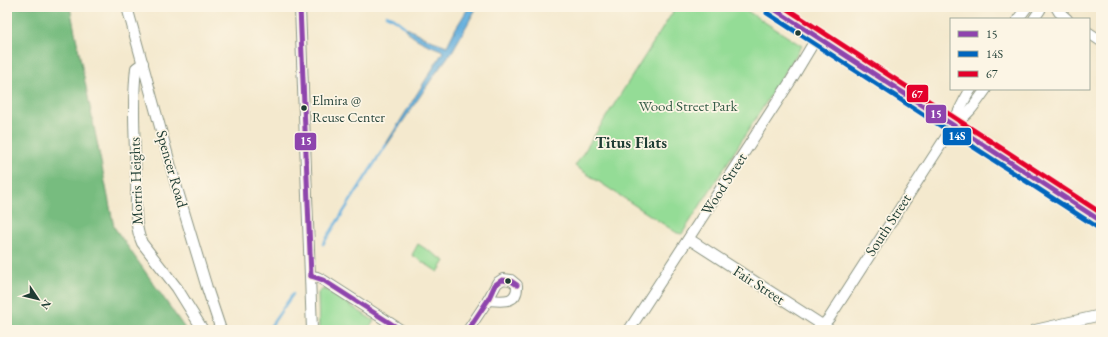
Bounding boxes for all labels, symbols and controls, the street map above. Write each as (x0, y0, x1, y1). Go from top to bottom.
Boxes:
legend (950, 18, 1090, 90)
text: 15 (986, 26, 998, 42)
unlabelled marker (793, 28, 803, 38)
text: 14S (986, 46, 1004, 62)
text: 67 (986, 66, 998, 82)
line badge: 67 (906, 84, 929, 103)
text: 67 (911, 87, 923, 101)
place label: Elmira @ Reuse Center (312, 91, 385, 126)
park label: Wood Street Park (638, 96, 739, 115)
marker: Elmira @ Reuse Center (299, 103, 309, 113)
line badge: 15 (925, 104, 947, 124)
text: 15 (930, 107, 942, 121)
line badge: 14S (942, 127, 972, 146)
street label: Spencer Road (152, 128, 193, 210)
text: 14S (948, 129, 966, 143)
line badge: 15 (294, 132, 317, 151)
district label: Titus Flats (595, 132, 667, 153)
text: 15 (300, 134, 312, 148)
street label: Morris Heights (124, 137, 147, 225)
street label: Wood Street (696, 149, 751, 219)
street label: South Street (860, 190, 915, 260)
street label: Fair Street (730, 261, 789, 308)
unlabelled marker (503, 276, 513, 286)
north arrow (18, 279, 58, 319)
text: N (38, 297, 54, 312)

